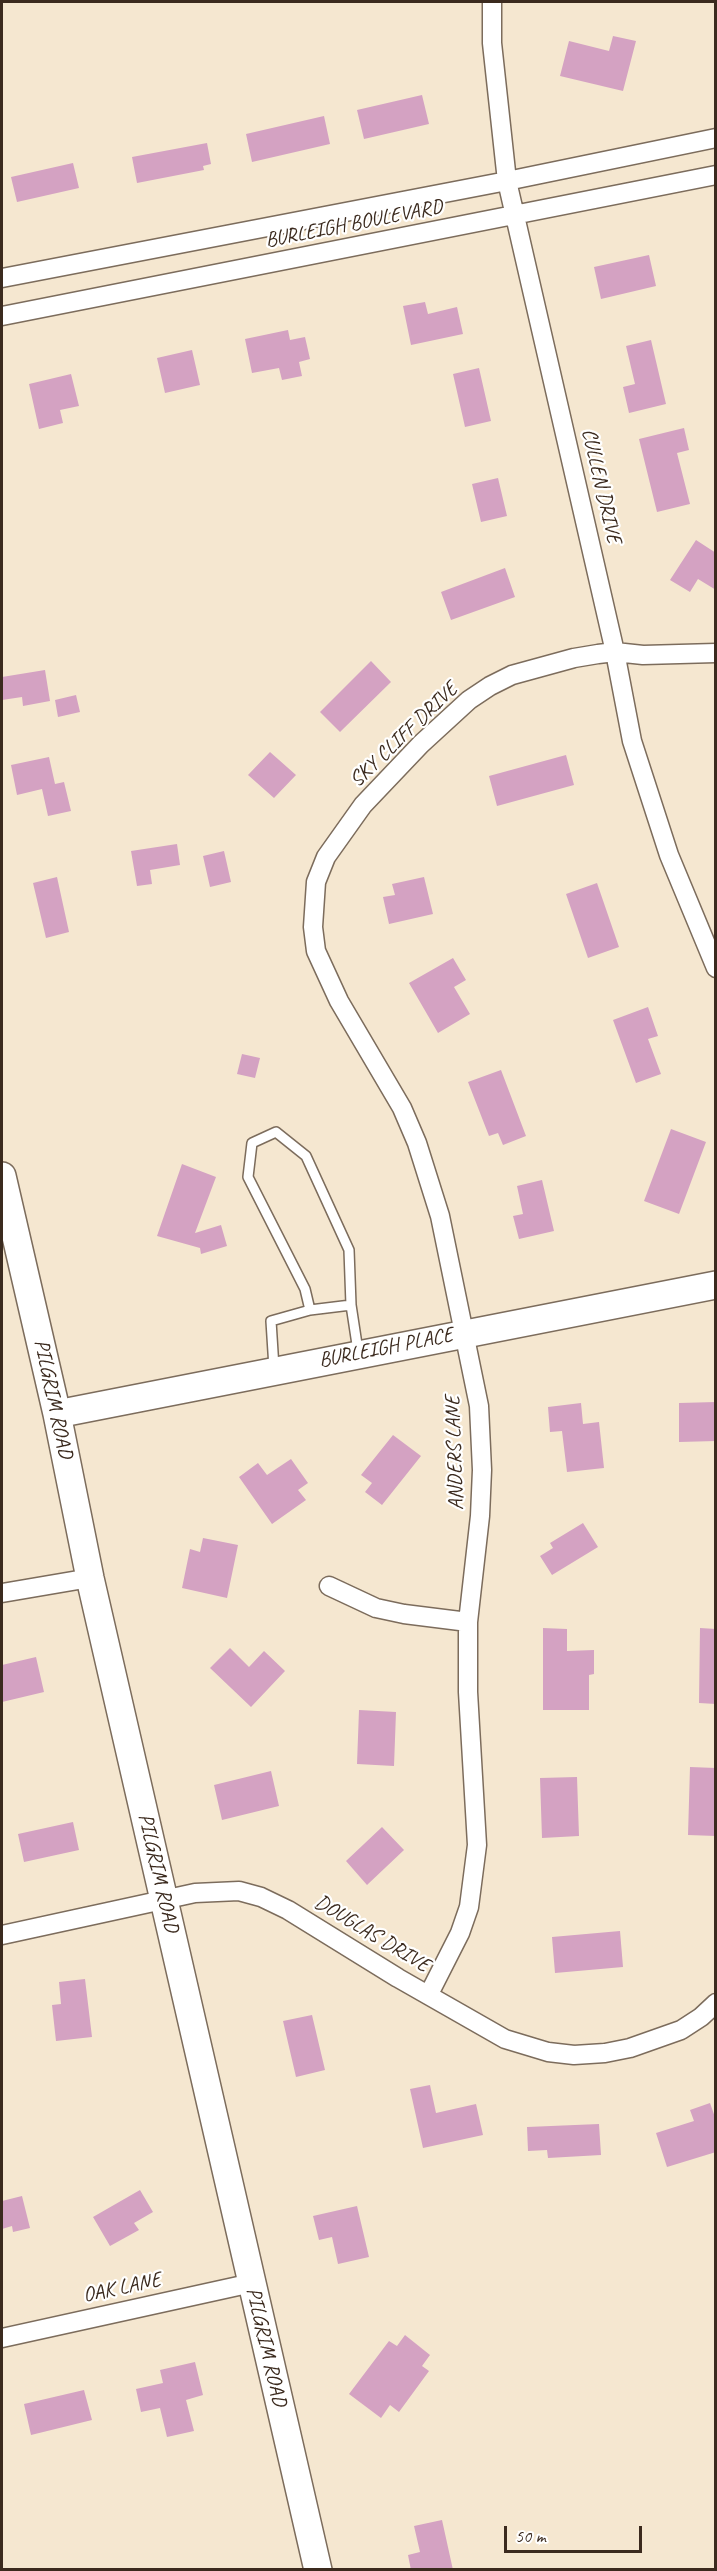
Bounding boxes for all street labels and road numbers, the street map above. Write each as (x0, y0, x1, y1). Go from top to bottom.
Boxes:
street label: BURLEIGH BOULEVARD (263, 194, 445, 254)
street label: CULLEN DRIVE (576, 426, 626, 546)
street label: SKY CLIFF DRIVE (345, 677, 463, 793)
street label: BURLEIGH PLACE (317, 1323, 455, 1373)
street label: PILGRIM ROAD (28, 1337, 78, 1461)
street label: ANDERS LANE (440, 1395, 470, 1511)
street label: PILGRIM ROAD (132, 1811, 184, 1935)
street label: DOUGLAS DRIVE (310, 1890, 434, 1978)
street label: OAK LANE (81, 2267, 163, 2309)
street label: PILGRIM ROAD (240, 2285, 292, 2409)

